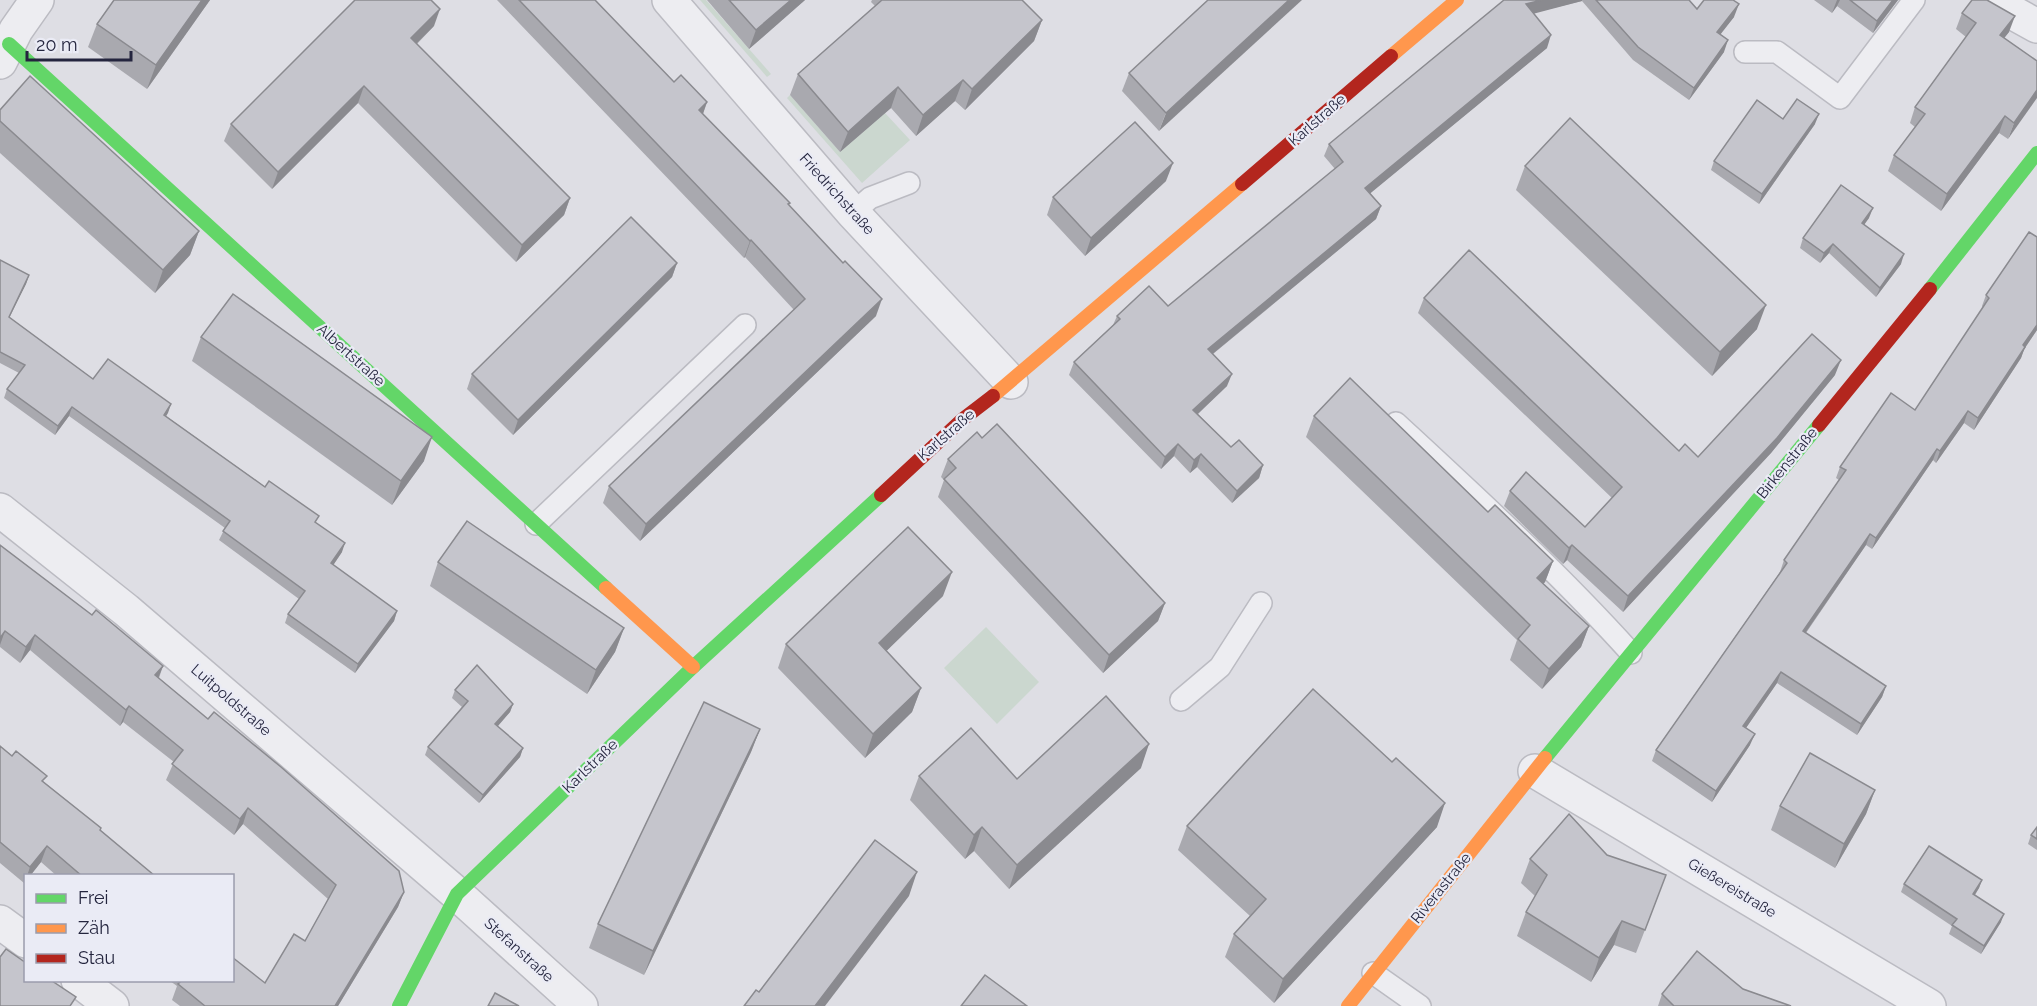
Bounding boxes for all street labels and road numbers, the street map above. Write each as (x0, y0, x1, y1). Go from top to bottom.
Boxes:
street label: Karlstraße (1285, 90, 1349, 150)
street label: Friedrichstraße (796, 150, 878, 239)
street label: Albertstraße (313, 320, 389, 390)
street label: Karlstraße (914, 405, 978, 465)
street label: Birkenstraße (1753, 424, 1821, 502)
street label: Luitpoldstraße (187, 660, 275, 740)
street label: Karlstraße (559, 735, 622, 797)
street label: Riverastraße (1407, 849, 1475, 927)
street label: Gießereistraße (1685, 855, 1780, 921)
street label: Stefanstraße (481, 914, 558, 986)

